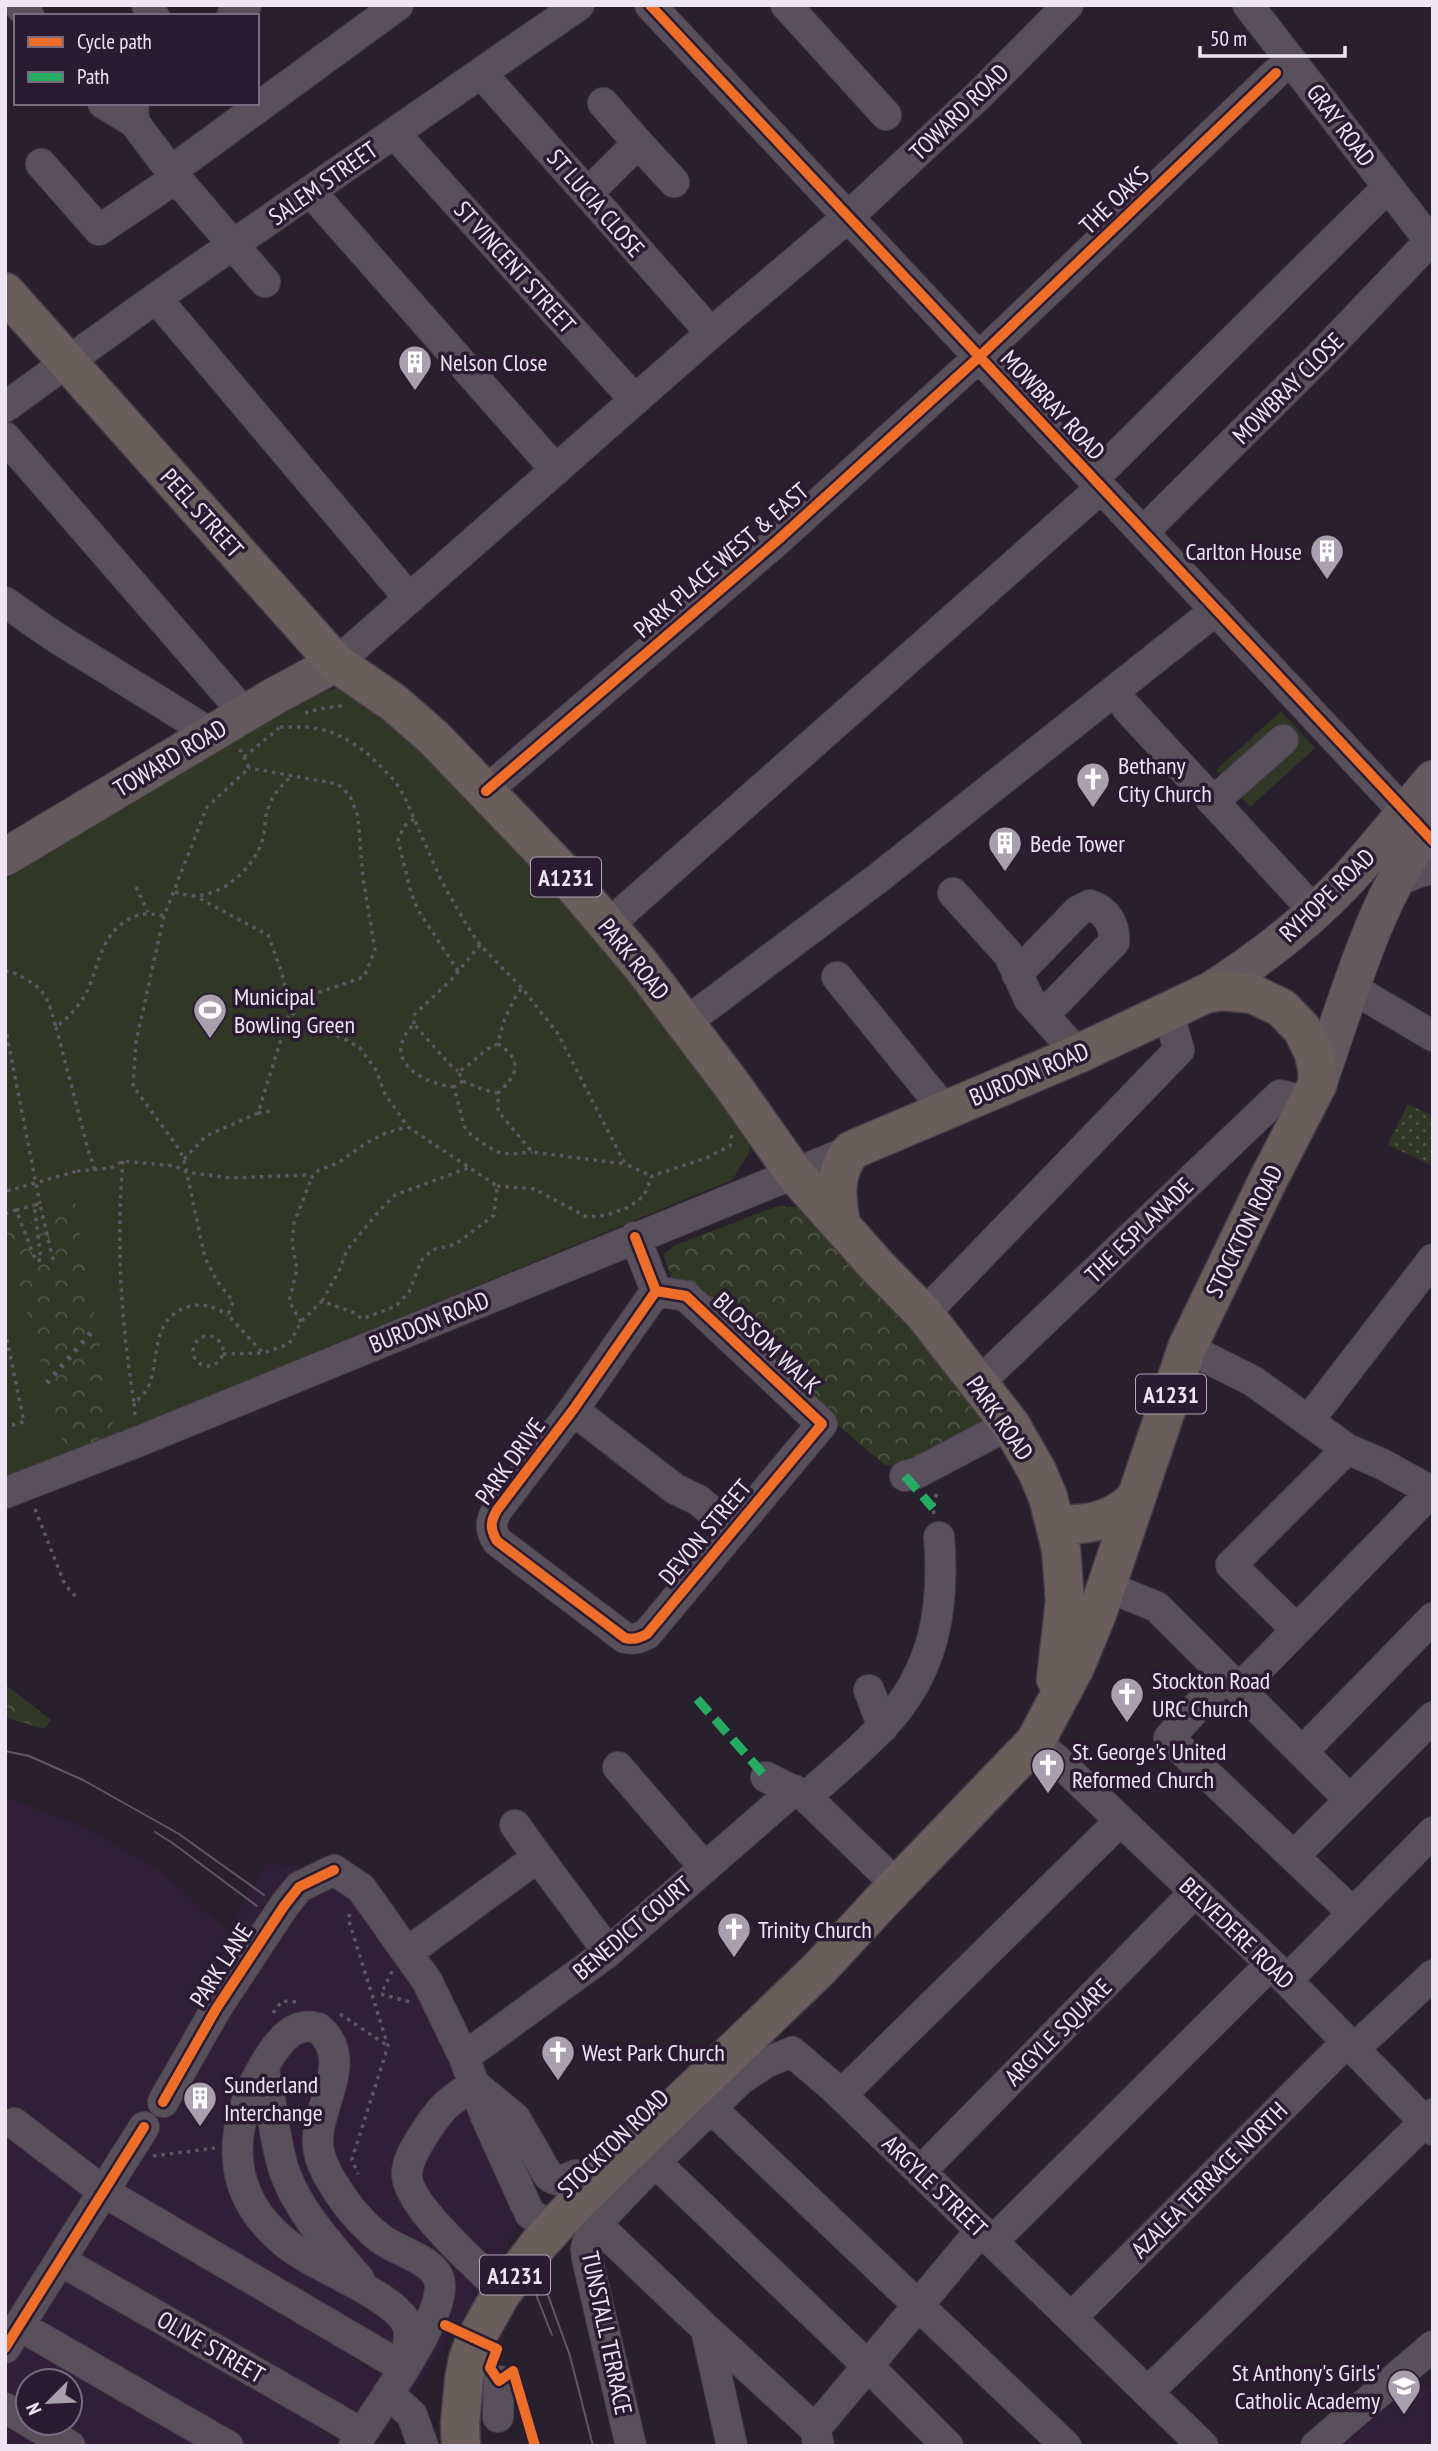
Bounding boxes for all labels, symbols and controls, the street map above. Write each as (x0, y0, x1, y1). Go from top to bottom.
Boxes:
legend (14, 14, 259, 105)
scale bar (1200, 14, 1345, 58)
text: 50 m (1210, 25, 1247, 52)
text: Cycle path (77, 28, 152, 55)
street label: TOWARD ROAD (903, 57, 1015, 167)
text: Path (77, 63, 109, 90)
street label: GRAY ROAD (1300, 77, 1382, 173)
street label: SALEM STREET (262, 134, 384, 232)
street label: ST LUCIA CLOSE (541, 143, 651, 263)
street label: THE OAKS (1073, 159, 1155, 241)
street label: ST VINCENT STREET (447, 194, 583, 340)
street label: MOWBRAY CLOSE (1226, 326, 1350, 450)
building icon: Nelson Close (396, 343, 434, 392)
street label: MOWBRAY ROAD (994, 343, 1112, 467)
place label: Nelson Close (440, 347, 548, 378)
street label: PEEL STREET (154, 462, 250, 564)
street label: PARK PLACE WEST & EAST (627, 475, 815, 644)
building icon: Carlton House (1308, 532, 1346, 581)
place label: Carlton House (1185, 536, 1302, 567)
street label: TOWARD ROAD (108, 712, 232, 804)
place label: Bethany City Church (1118, 750, 1212, 809)
church icon: Bethany City Church (1074, 760, 1112, 809)
building icon: Bede Tower (986, 824, 1024, 873)
place label: Bede Tower (1030, 828, 1125, 859)
street label: RYHOPE ROAD (1273, 842, 1381, 948)
road number: A1231 (531, 858, 601, 897)
street label: PARK ROAD (592, 912, 676, 1006)
place label: Municipal Bowling Green (234, 981, 355, 1040)
sports icon: Municipal Bowling Green (191, 991, 229, 1040)
street label: BURDON ROAD (965, 1035, 1093, 1113)
street label: STOCKTON ROAD (1199, 1160, 1289, 1302)
street label: THE ESPLANADE (1078, 1171, 1200, 1289)
street label: BURDON ROAD (365, 1284, 493, 1360)
street label: BLOSSOM WALK (707, 1285, 827, 1401)
street label: PARK ROAD (960, 1370, 1040, 1466)
road number: A1231 (1136, 1374, 1206, 1414)
street label: PARK DRIVE (468, 1411, 552, 1511)
street label: DEVON STREET (652, 1473, 758, 1591)
place label: Stockton Road URC Church (1152, 1665, 1270, 1724)
church icon: Stockton Road URC Church (1108, 1675, 1146, 1724)
place label: St. George's United Reformed Church (1072, 1736, 1226, 1795)
church icon: St. George's United Reformed Church (1029, 1746, 1067, 1795)
street label: BENEDICT COURT (566, 1869, 698, 1987)
street label: BELVEDERE ROAD (1173, 1870, 1301, 1996)
church icon: Trinity Church (715, 1910, 753, 1959)
place label: Trinity Church (758, 1914, 872, 1945)
street label: PARK LANE (183, 1917, 259, 2013)
street label: ARGYLE SQUARE (998, 1972, 1118, 2092)
church icon: West Park Church (539, 2033, 577, 2082)
place label: West Park Church (582, 2037, 725, 2068)
place label: Sunderland Interchange (224, 2069, 323, 2128)
building icon: Sunderland Interchange (181, 2079, 219, 2128)
street label: STOCKTON ROAD (550, 2082, 676, 2204)
street label: AZALEA TERRACE NORTH (1124, 2095, 1294, 2265)
street label: ARGYLE STREET (876, 2128, 994, 2244)
street label: TUNSTALL TERRACE (575, 2248, 639, 2418)
road number: A1231 (480, 2256, 550, 2294)
street label: OLIVE STREET (152, 2304, 271, 2390)
place label: St Anthony's Girls' Catholic Academy (1232, 2357, 1380, 2416)
north arrow (14, 2367, 84, 2437)
school or university icon: St Anthony's Girls' Catholic Academy (1385, 2367, 1423, 2416)
text: N (20, 2399, 47, 2418)

